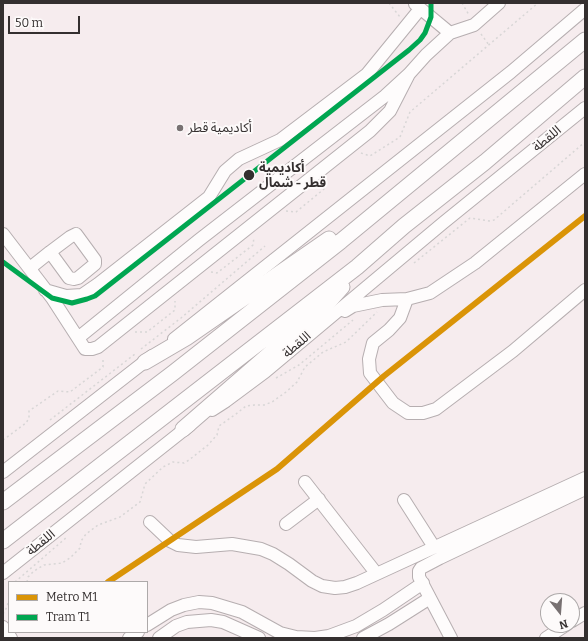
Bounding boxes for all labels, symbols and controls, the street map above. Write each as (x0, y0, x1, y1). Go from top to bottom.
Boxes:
scale bar (10, 8, 82, 34)
text: 50 m (15, 16, 43, 30)
place label: أكاديمية قطر (188, 120, 252, 136)
marker: أكاديمية قطر (175, 123, 185, 133)
street label: اللقطة (530, 123, 564, 155)
place label: أكاديمية قطر - شمال (259, 160, 326, 191)
marker: أكاديمية قطر - شمال (242, 168, 256, 182)
street label: اللقطة (280, 329, 314, 361)
street label: اللقطة (24, 527, 58, 559)
legend (8, 581, 148, 633)
text: Metro M1 (46, 590, 97, 604)
north arrow (540, 593, 580, 633)
text: Tram T1 (46, 610, 90, 624)
text: N (557, 617, 569, 631)

